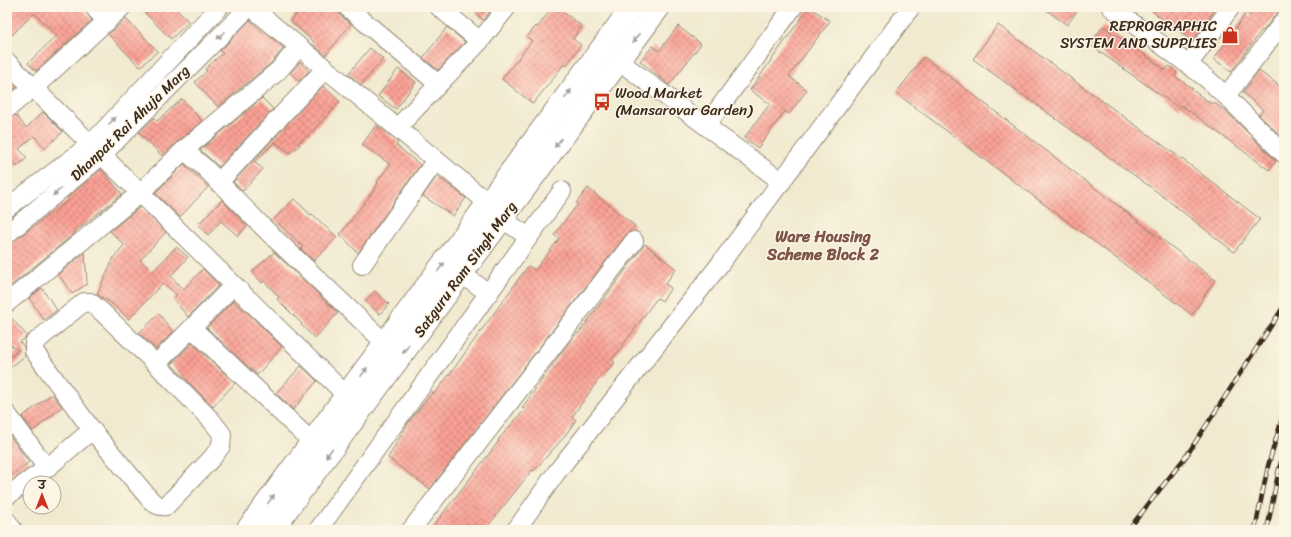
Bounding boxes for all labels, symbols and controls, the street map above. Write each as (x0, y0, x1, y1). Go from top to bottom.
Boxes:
place label: REPROGRAPHIC SYSTEM AND SUPPLIES (1060, 13, 1218, 56)
shop icon: REPROGRAPHIC SYSTEM AND SUPPLIES (1220, 25, 1240, 45)
one-way arrow (217, 30, 226, 40)
one-way arrow (631, 33, 640, 44)
street label: Dhanpat Rai Ahuja Marg (64, 58, 196, 187)
place label: Wood Market (Mansarovar Garden) (615, 80, 753, 123)
one-way arrow (564, 89, 572, 99)
bus stop icon: Wood Market (Mansarovar Garden) (592, 92, 612, 112)
one-way arrow (108, 116, 117, 127)
one-way arrow (554, 138, 562, 148)
one-way arrow (52, 188, 62, 197)
street label: Satguru Ram Singh Marg (406, 195, 524, 343)
district label: Ware Housing Scheme Block 2 (766, 222, 880, 269)
one-way arrow (437, 261, 445, 272)
one-way arrow (402, 343, 410, 354)
one-way arrow (360, 366, 368, 377)
one-way arrow (324, 448, 333, 459)
north arrow (22, 475, 62, 515)
text: उ (37, 476, 47, 495)
one-way arrow (266, 493, 275, 504)

